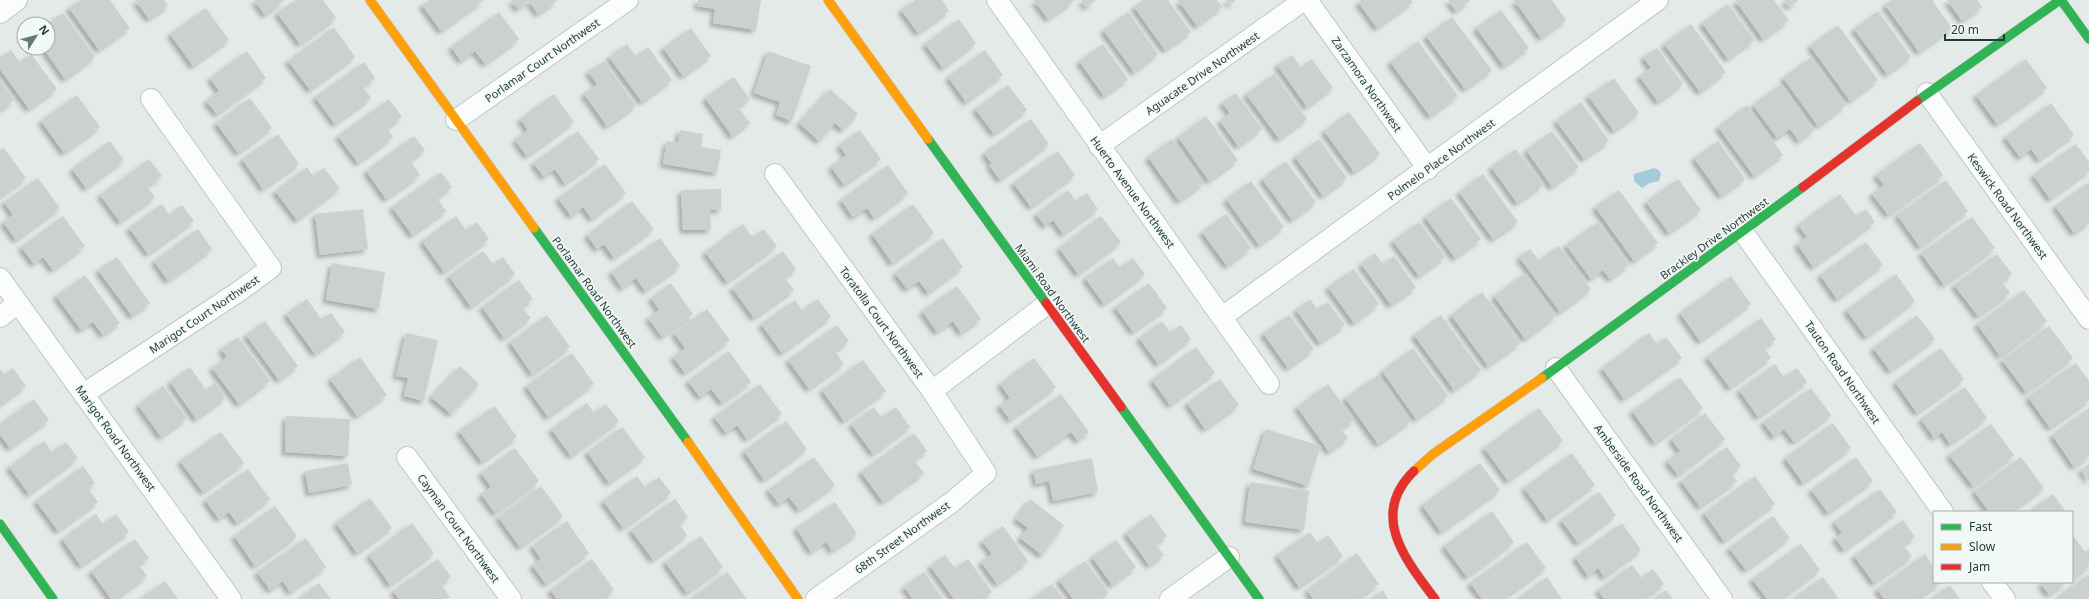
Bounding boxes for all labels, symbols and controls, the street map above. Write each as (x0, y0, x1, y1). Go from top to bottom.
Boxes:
street label: Porlamar Court Northwest (482, 15, 602, 105)
north arrow (16, 16, 56, 56)
scale bar (1945, 16, 2004, 42)
text: 20 m (1951, 21, 1979, 38)
text: N (36, 22, 53, 38)
street label: Aguacate Drive Northwest (1142, 28, 1262, 118)
street label: Zarzamora Northwest (1328, 33, 1406, 135)
street label: Polmelo Place Northwest (1384, 115, 1498, 203)
street label: Huerto Avenue Northwest (1087, 133, 1179, 251)
street label: Keswick Road Northwest (1964, 150, 2052, 262)
street label: Brackley Drive Northwest (1657, 194, 1771, 282)
street label: Porlamar Road Northwest (549, 233, 641, 351)
street label: Miami Road Northwest (1012, 241, 1094, 345)
street label: Toratolla Court Northwest (837, 263, 927, 381)
street label: Marigot Court Northwest (146, 271, 262, 357)
street label: Tauton Road Northwest (1802, 318, 1884, 426)
street label: Marigot Road Northwest (72, 382, 160, 494)
street label: Amberside Road Northwest (1591, 421, 1687, 545)
street label: Cayman Court Northwest (414, 471, 504, 585)
street label: 68th Street Northwest (851, 497, 953, 577)
legend (1933, 511, 2073, 583)
text: Fast (1969, 518, 1993, 535)
text: Slow (1969, 538, 1996, 555)
text: Jam (1968, 558, 1990, 575)

